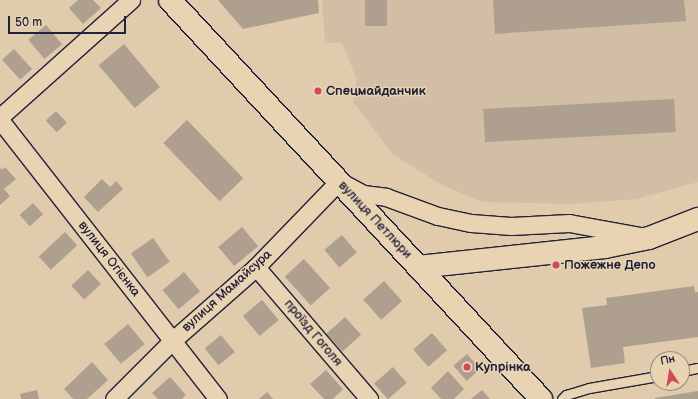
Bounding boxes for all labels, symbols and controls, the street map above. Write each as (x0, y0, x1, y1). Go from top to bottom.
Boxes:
scale bar (10, 8, 128, 34)
text: 50 m (15, 15, 42, 30)
place label: Спецмайданчик (326, 83, 426, 99)
marker: Спецмайданчик (313, 86, 323, 96)
street label: вулиця Петлюри (335, 178, 415, 262)
street label: вулиця Огієнка (75, 218, 143, 300)
street label: вулиця Мамайсура (179, 247, 275, 335)
place label: Пожежне Депо (564, 257, 656, 273)
marker: Пожежне Депо (551, 260, 561, 270)
street label: проїзд Гоголя (281, 296, 345, 370)
north arrow (650, 351, 690, 391)
text: Пн (659, 352, 676, 368)
place label: Купрінка (475, 359, 531, 375)
marker: Купрінка (462, 362, 472, 372)

